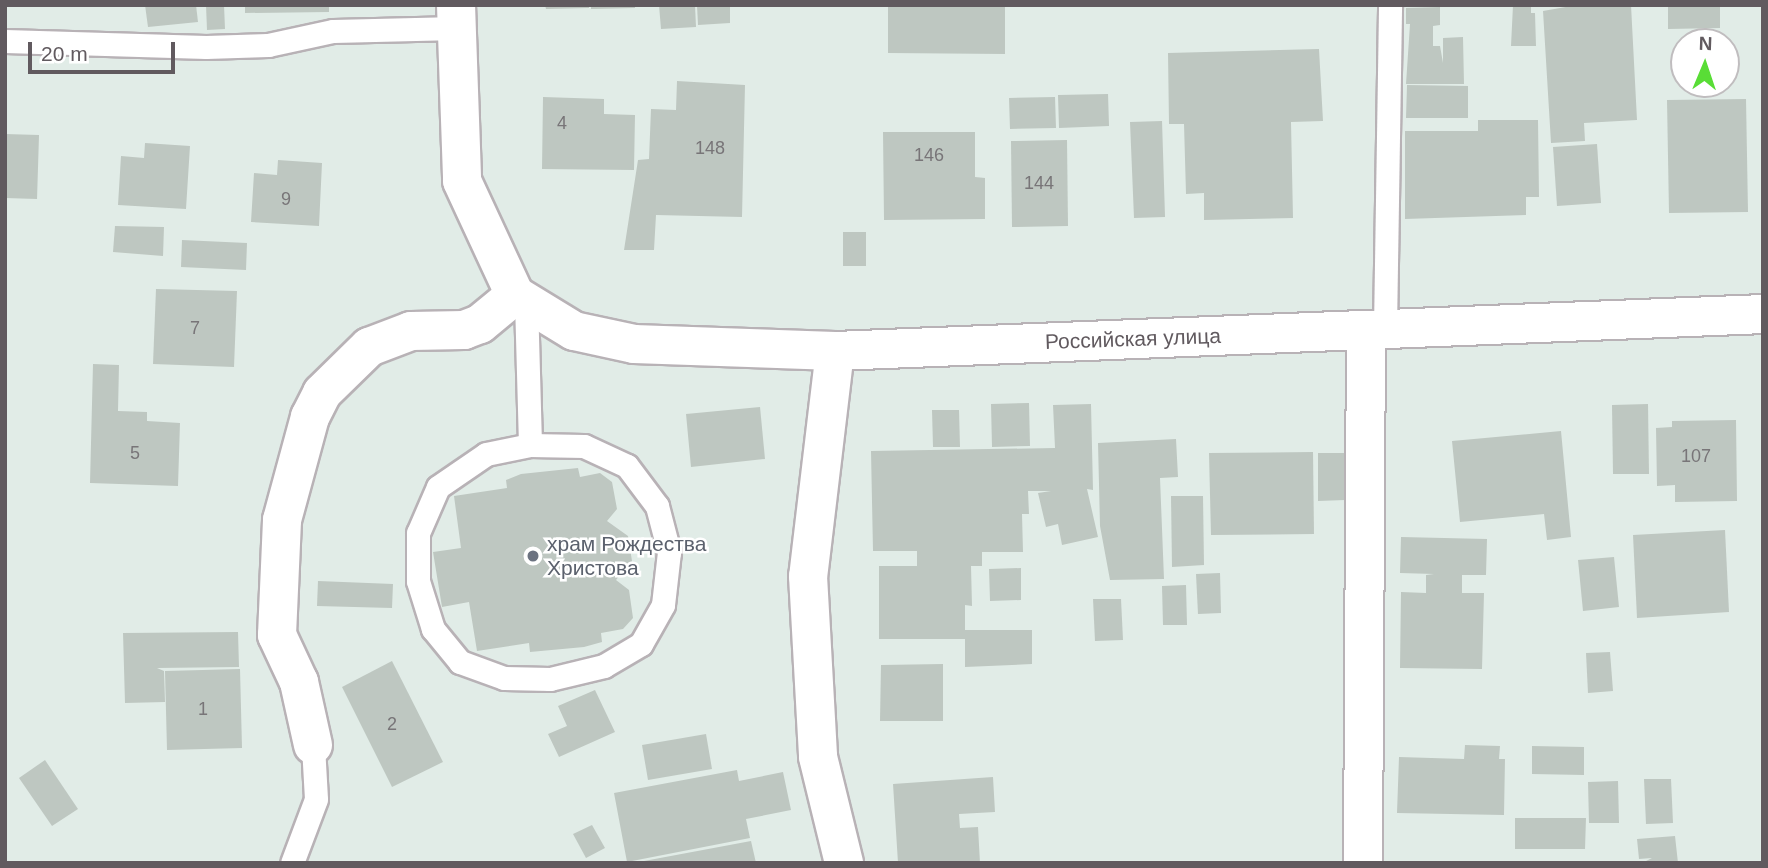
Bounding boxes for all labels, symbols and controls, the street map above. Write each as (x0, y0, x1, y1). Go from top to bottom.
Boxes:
scale bar (32, 28, 178, 72)
north arrow (1670, 28, 1740, 98)
text: N (1698, 33, 1713, 54)
text: 20 m (41, 42, 88, 65)
house number: 4 (557, 112, 567, 134)
house number: 148 (695, 137, 725, 159)
house number: 146 (914, 144, 944, 166)
house number: 144 (1024, 172, 1054, 194)
house number: 9 (281, 188, 291, 210)
house number: 7 (190, 317, 200, 339)
street label: Российская улица (1045, 323, 1221, 355)
house number: 5 (130, 442, 140, 464)
house number: 107 (1681, 445, 1711, 467)
place label: храм Рождества Христова (547, 531, 706, 581)
marker: храм Рождества Христова (525, 548, 541, 564)
house number: 1 (198, 698, 208, 720)
house number: 2 (387, 713, 397, 735)

